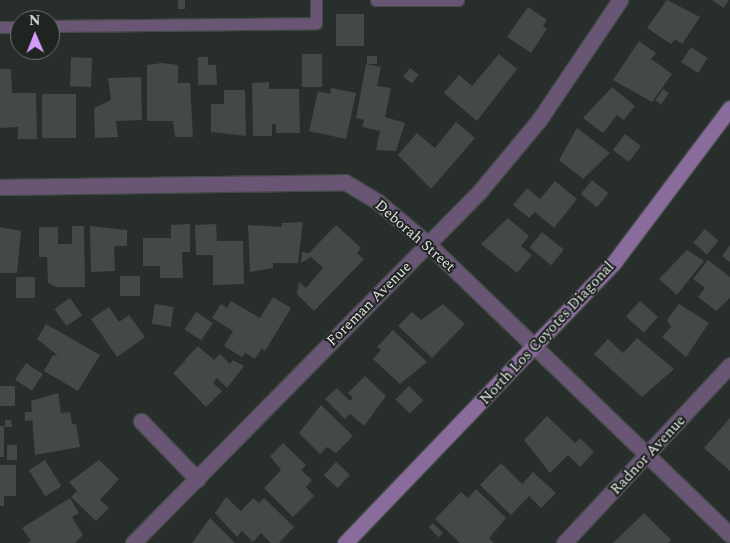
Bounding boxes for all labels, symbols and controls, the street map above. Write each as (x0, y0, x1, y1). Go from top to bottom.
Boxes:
north arrow (10, 10, 60, 60)
text: N (29, 10, 41, 31)
street label: Deborah Street (371, 196, 459, 276)
street label: Foreman Avenue (323, 258, 415, 350)
street label: North Los Coyotes Diagonal (476, 258, 618, 408)
street label: Radnor Avenue (607, 412, 689, 498)

